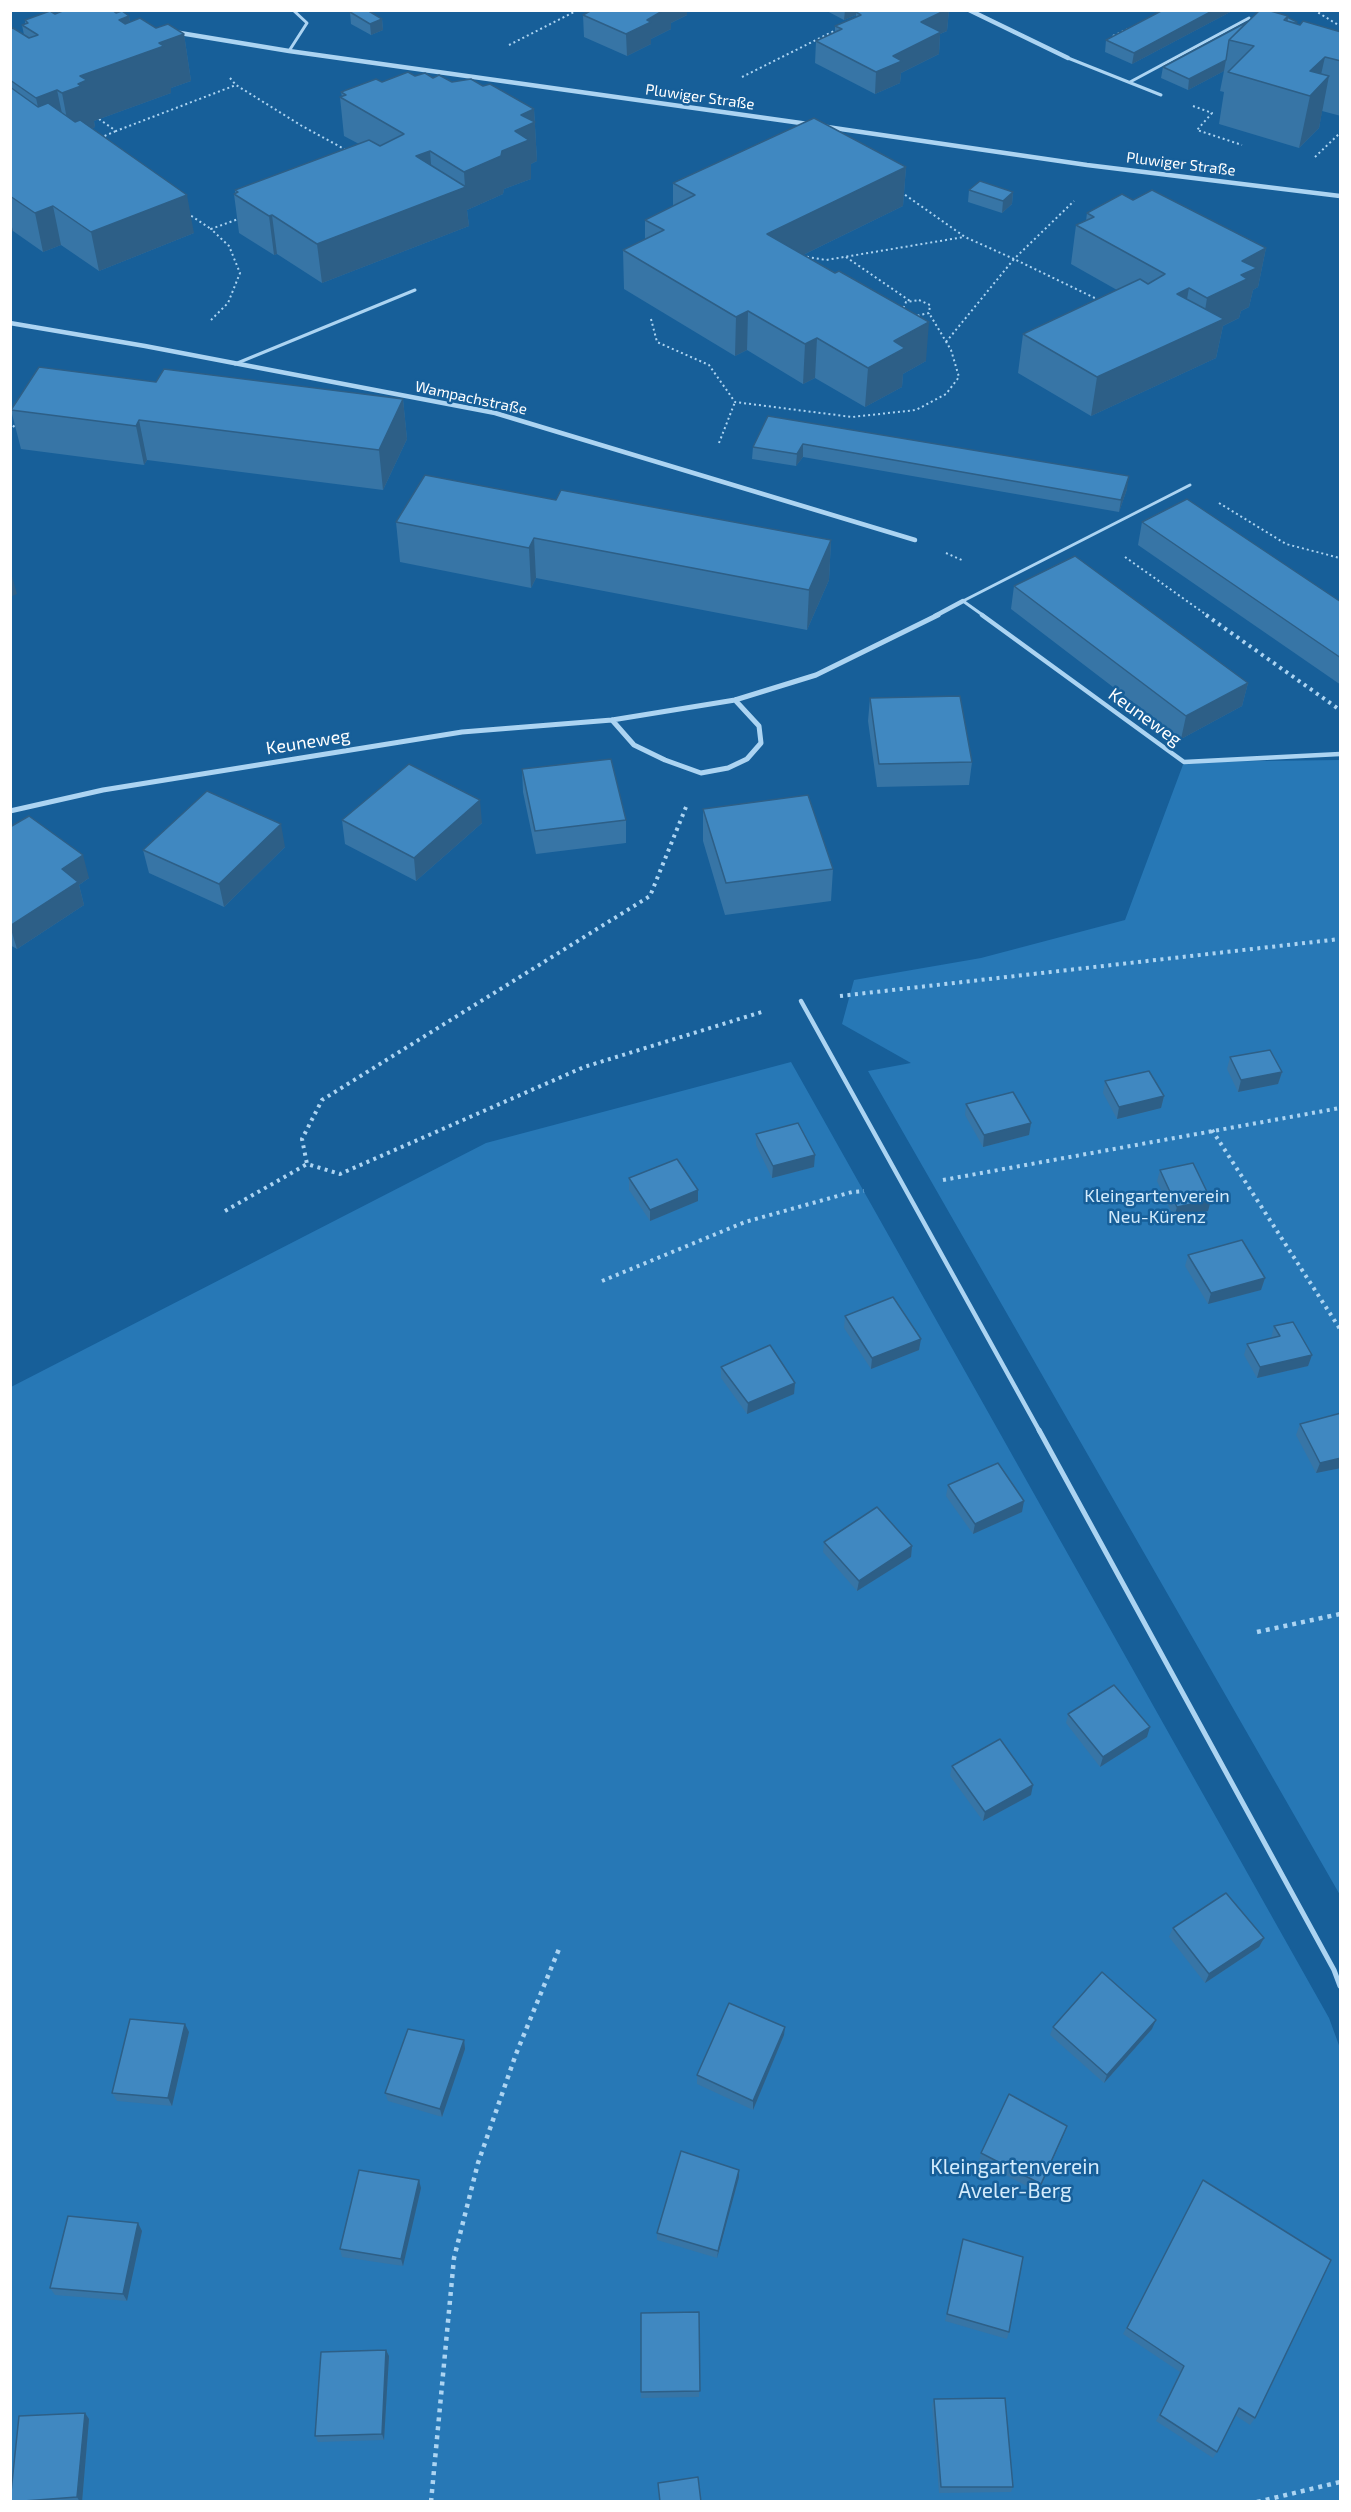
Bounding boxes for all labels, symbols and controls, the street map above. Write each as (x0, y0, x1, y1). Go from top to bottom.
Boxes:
street label: Pluwiger Straße (644, 80, 756, 114)
street label: Pluwiger Straße (1125, 148, 1237, 180)
street label: Wampachstraße (413, 377, 529, 419)
street label: Keuneweg (1104, 683, 1186, 751)
street label: Keuneweg (264, 725, 352, 759)
park label: Kleingartenverein Neu-Kürenz (1084, 1185, 1230, 1228)
park label: Kleingartenverein Aveler-Berg (930, 2154, 1100, 2204)

